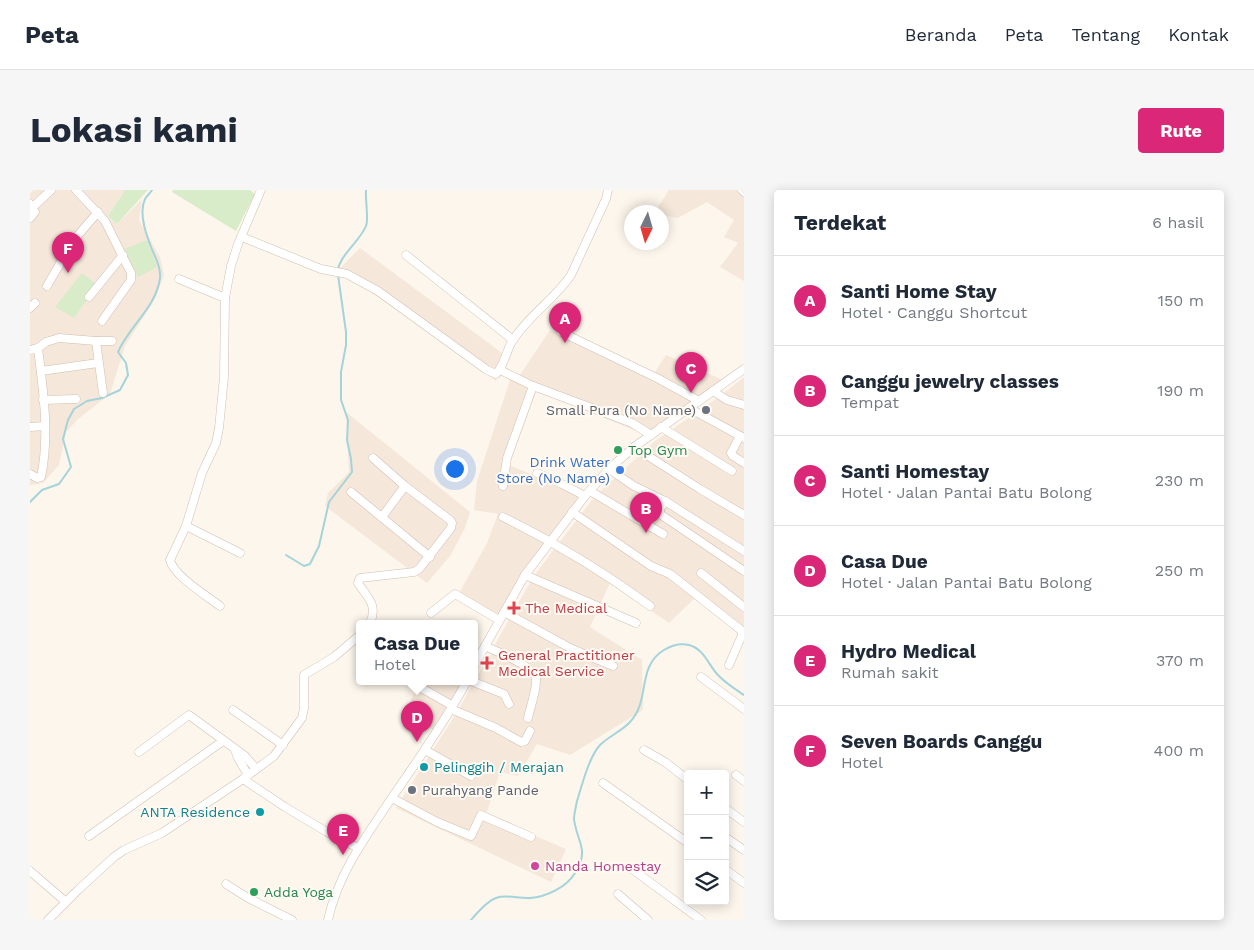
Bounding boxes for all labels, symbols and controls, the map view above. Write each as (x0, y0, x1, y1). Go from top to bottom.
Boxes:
text: Peta (25, 21, 79, 49)
text: Beranda (905, 24, 977, 45)
text: Peta (1005, 24, 1043, 45)
text: Tentang (1071, 24, 1140, 45)
text: Kontak (1168, 24, 1229, 45)
button: Rute (1138, 108, 1224, 153)
text: Lokasi kami (30, 109, 238, 151)
north arrow (624, 205, 669, 250)
text: Terdekat (794, 210, 886, 235)
text: 6 hasil (1152, 213, 1204, 232)
pin: F (52, 232, 84, 273)
text: Santi Home Stay (841, 280, 997, 303)
text: A (805, 291, 815, 310)
text: 150 m (1158, 291, 1204, 310)
pin: A (549, 302, 581, 343)
text: Hotel · Canggu Shortcut (841, 303, 1027, 322)
pin: C (675, 352, 707, 393)
text: Canggu jewelry classes (841, 370, 1059, 393)
text: B (805, 381, 815, 400)
text: 190 m (1157, 381, 1204, 400)
text: Tempat (841, 393, 899, 412)
place label: Small Pura (No Name) (546, 402, 696, 418)
marker: Small Pura (No Name) (700, 404, 712, 416)
place label: Top Gym (628, 442, 687, 458)
marker: Top Gym (612, 444, 624, 456)
place label: Drink Water Store (No Name) (497, 454, 610, 486)
your location (442, 456, 468, 482)
text: Santi Homestay (841, 460, 989, 483)
marker: Drink Water Store (No Name) (614, 464, 626, 476)
text: C (805, 471, 815, 490)
text: 230 m (1155, 471, 1204, 490)
text: Hotel · Jalan Pantai Batu Bolong (841, 483, 1092, 502)
pin: B (630, 492, 662, 533)
text: Casa Due (841, 550, 928, 573)
text: D (804, 561, 816, 580)
text: 250 m (1155, 561, 1204, 580)
text: Hotel · Jalan Pantai Batu Bolong (841, 573, 1092, 592)
place label: The Medical (525, 600, 608, 616)
marker: The Medical (507, 601, 521, 615)
popup (356, 620, 478, 685)
text: Casa Due (374, 632, 460, 655)
text: Hydro Medical (841, 640, 976, 663)
place label: General Practitioner Medical Service (498, 647, 635, 679)
text: E (805, 651, 815, 670)
text: 370 m (1156, 651, 1204, 670)
text: Hotel (374, 655, 416, 674)
marker: General Practitioner Medical Service (480, 656, 494, 670)
text: Rumah sakit (841, 663, 939, 682)
pin: D (401, 701, 433, 742)
text: Seven Boards Canggu (841, 730, 1042, 753)
text: F (805, 741, 815, 760)
text: 400 m (1154, 741, 1204, 760)
text: Hotel (841, 753, 883, 772)
place label: Pelinggih / Merajan (434, 759, 564, 775)
marker: Pelinggih / Merajan (418, 761, 430, 773)
map controls (684, 770, 729, 905)
button: + (684, 770, 729, 815)
place label: Purahyang Pande (422, 782, 539, 798)
marker: Purahyang Pande (406, 784, 418, 796)
place label: ANTA Residence (140, 804, 250, 820)
marker: ANTA Residence (254, 806, 266, 818)
pin: E (327, 814, 359, 855)
button: − (684, 815, 729, 860)
place label: Nanda Homestay (545, 858, 662, 874)
marker: Nanda Homestay (529, 860, 541, 872)
button: layers (684, 860, 729, 905)
place label: Adda Yoga (264, 884, 333, 900)
marker: Adda Yoga (248, 886, 260, 898)

